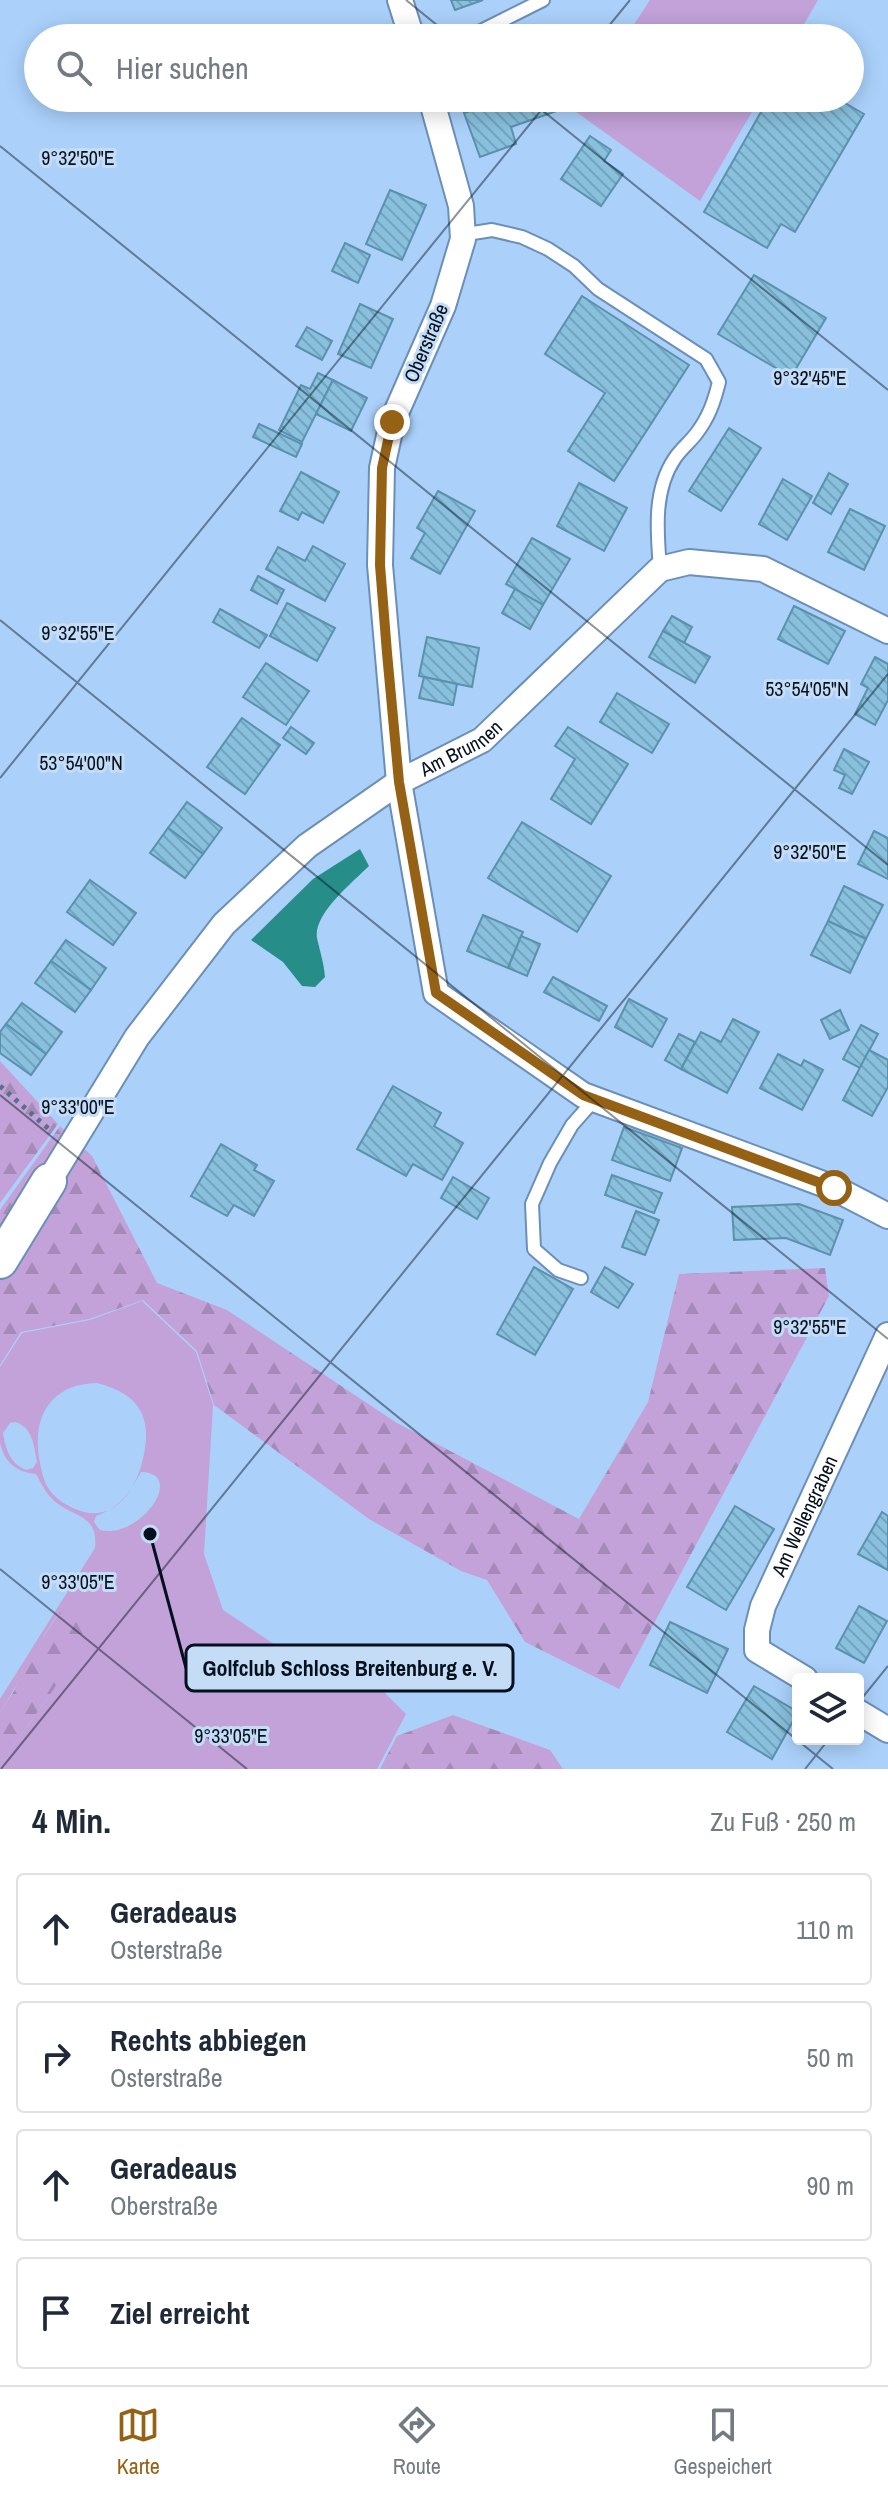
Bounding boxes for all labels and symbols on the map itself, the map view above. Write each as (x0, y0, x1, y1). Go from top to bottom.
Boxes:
text: 9°32'50"E (41, 144, 115, 171)
street label: Oberstraße (397, 299, 454, 386)
text: 9°32'45"E (773, 364, 847, 391)
route end (374, 404, 410, 440)
text: 9°32'55"E (41, 619, 115, 646)
text: 53°54'05"N (765, 675, 849, 702)
street label: Am Brunnen (414, 714, 508, 783)
text: 53°54'00"N (39, 749, 123, 776)
text: 9°32'50"E (773, 838, 847, 865)
text: 9°33'00"E (41, 1093, 115, 1120)
route start (816, 1170, 852, 1206)
text: 9°32'55"E (773, 1313, 847, 1340)
street label: Am Wellengraben (764, 1451, 844, 1581)
text: 9°33'05"E (41, 1568, 115, 1595)
callout: Golfclub Schloss Breitenburg e. V. (186, 1645, 513, 1691)
text: Golfclub Schloss Breitenburg e. V. (202, 1653, 498, 1683)
text: 9°33'05"E (194, 1722, 268, 1749)

